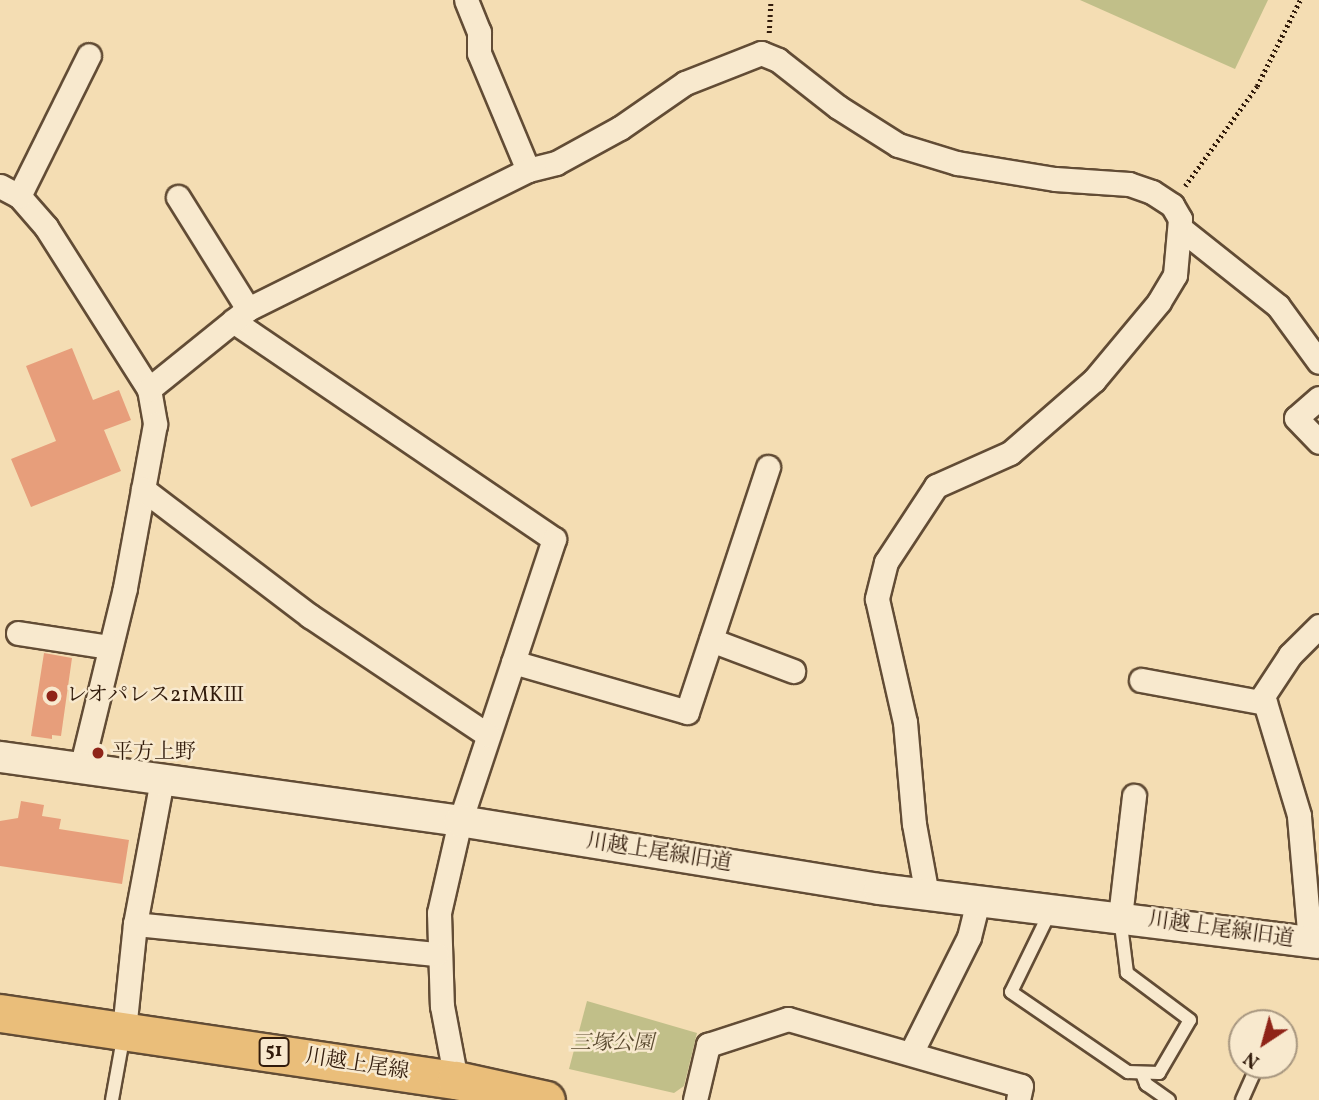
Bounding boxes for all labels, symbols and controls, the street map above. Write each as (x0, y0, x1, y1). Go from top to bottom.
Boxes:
place label: レオパレス21MKⅢ (66, 683, 245, 709)
marker: レオパレス21MKⅢ (44, 688, 60, 704)
place label: 平方上野 (112, 740, 196, 766)
marker: 平方上野 (90, 745, 106, 761)
street label: 川越上尾線旧道 (584, 829, 734, 877)
street label: 川越上尾線旧道 (1146, 907, 1296, 953)
north arrow (1228, 1009, 1298, 1079)
park label: 三塚公園 (570, 1031, 654, 1057)
road number: 51 (258, 1036, 290, 1068)
street label: 川越上尾線 (303, 1044, 411, 1086)
text: N (1239, 1045, 1265, 1074)

